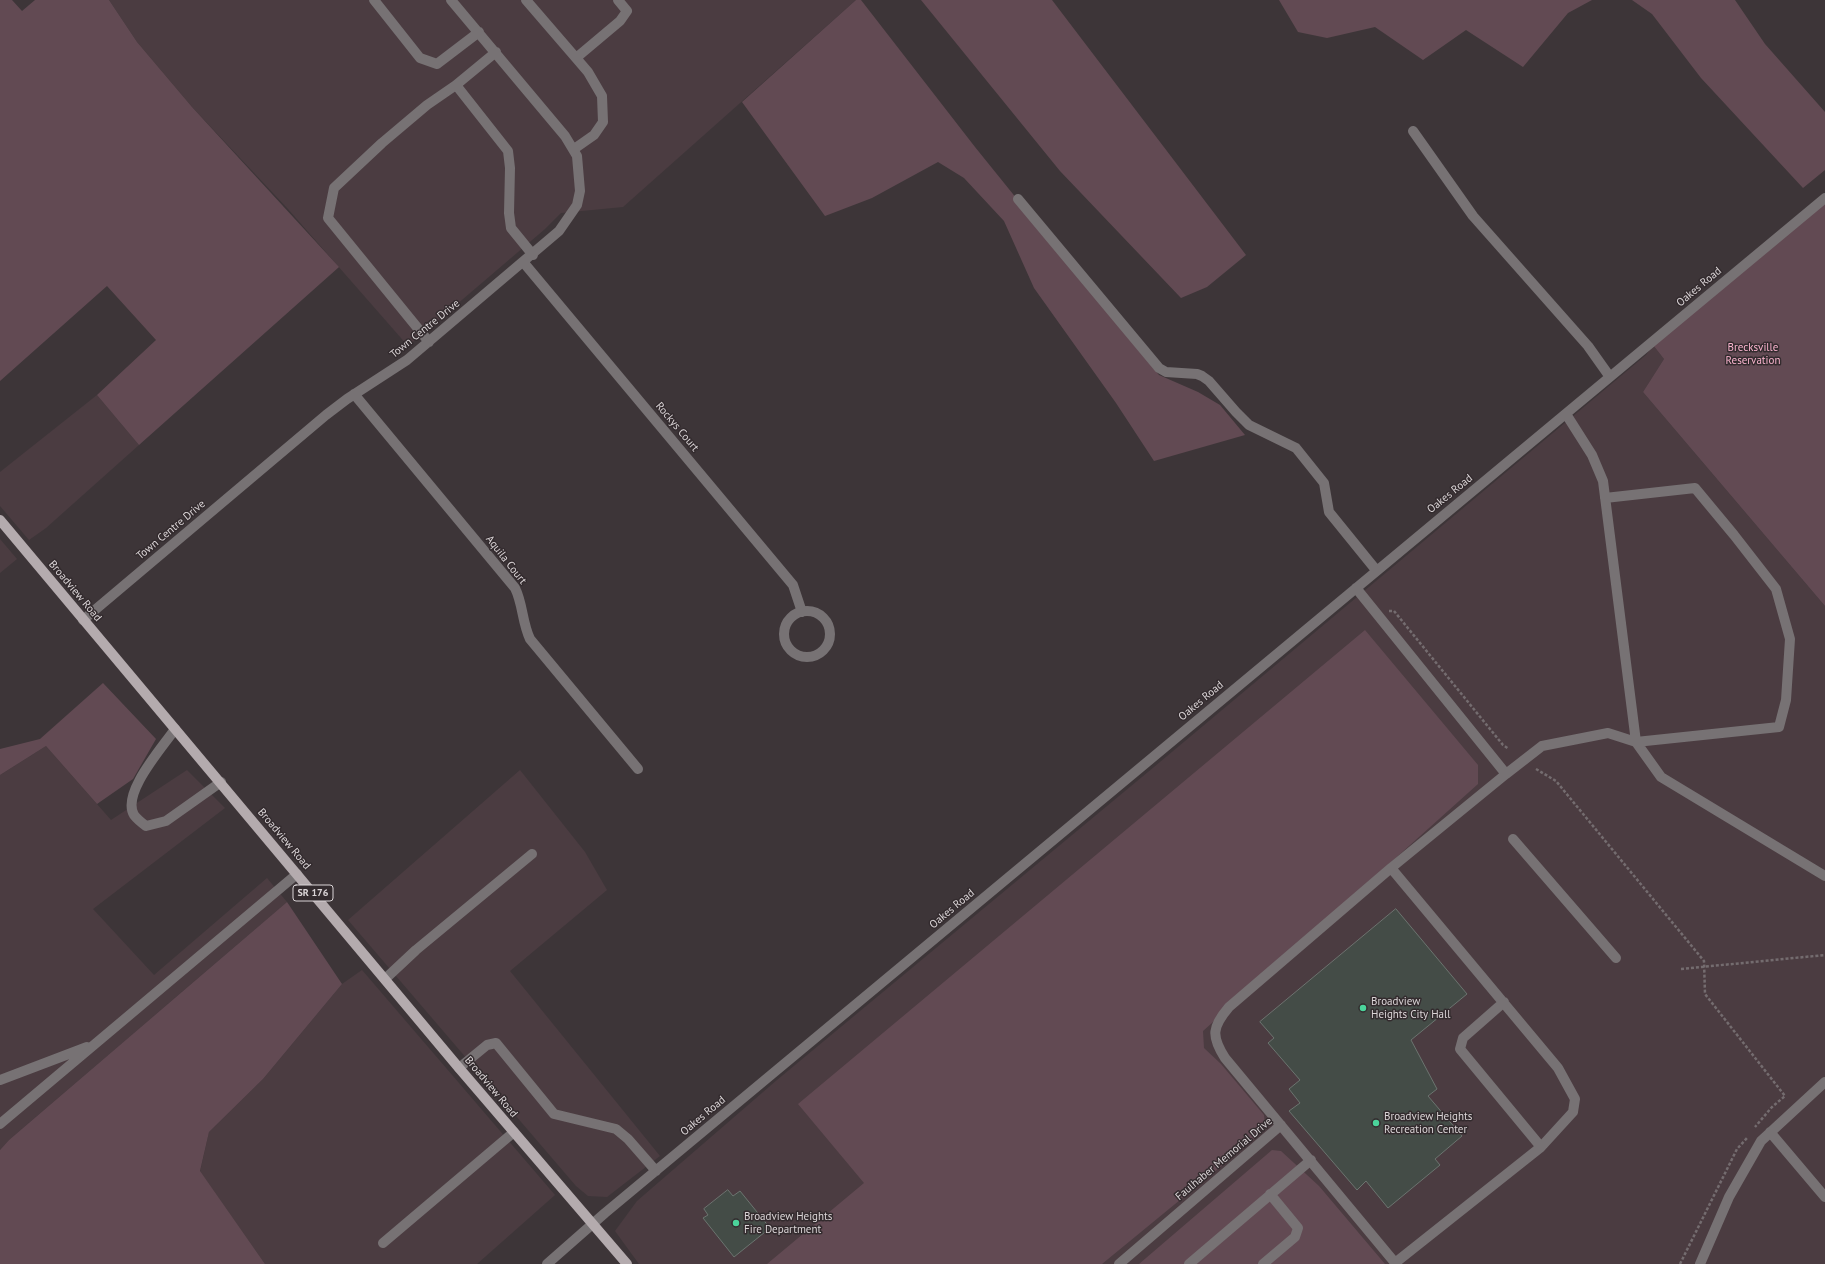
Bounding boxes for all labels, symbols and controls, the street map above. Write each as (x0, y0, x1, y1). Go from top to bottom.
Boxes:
street label: Oakes Road (1674, 264, 1724, 310)
street label: Town Centre Drive (388, 297, 462, 361)
park label: Brecksville Reservation (1726, 341, 1780, 367)
street label: Rockys Court (653, 400, 701, 454)
street label: Oakes Road (1425, 472, 1475, 516)
street label: Town Centre Drive (134, 497, 208, 563)
street label: Aquila Court (483, 533, 529, 587)
street label: Broadview Road (46, 558, 104, 624)
street label: Oakes Road (1176, 678, 1226, 724)
street label: Broadview Road (255, 806, 313, 872)
road number: SR 176 (293, 885, 333, 901)
street label: Oakes Road (927, 886, 977, 932)
place label: Broadview Heights City Hall (1371, 995, 1450, 1021)
marker: Broadview Heights City Hall (1358, 1003, 1368, 1013)
street label: Broadview Road (462, 1054, 520, 1120)
street label: Oakes Road (678, 1093, 728, 1139)
place label: Broadview Heights Recreation Center (1384, 1110, 1472, 1136)
street label: Faulhaber Memorial Drive (1173, 1115, 1275, 1203)
marker: Broadview Heights Recreation Center (1371, 1118, 1381, 1128)
place label: Broadview Heights Fire Department (744, 1210, 832, 1236)
marker: Broadview Heights Fire Department (731, 1218, 741, 1228)

